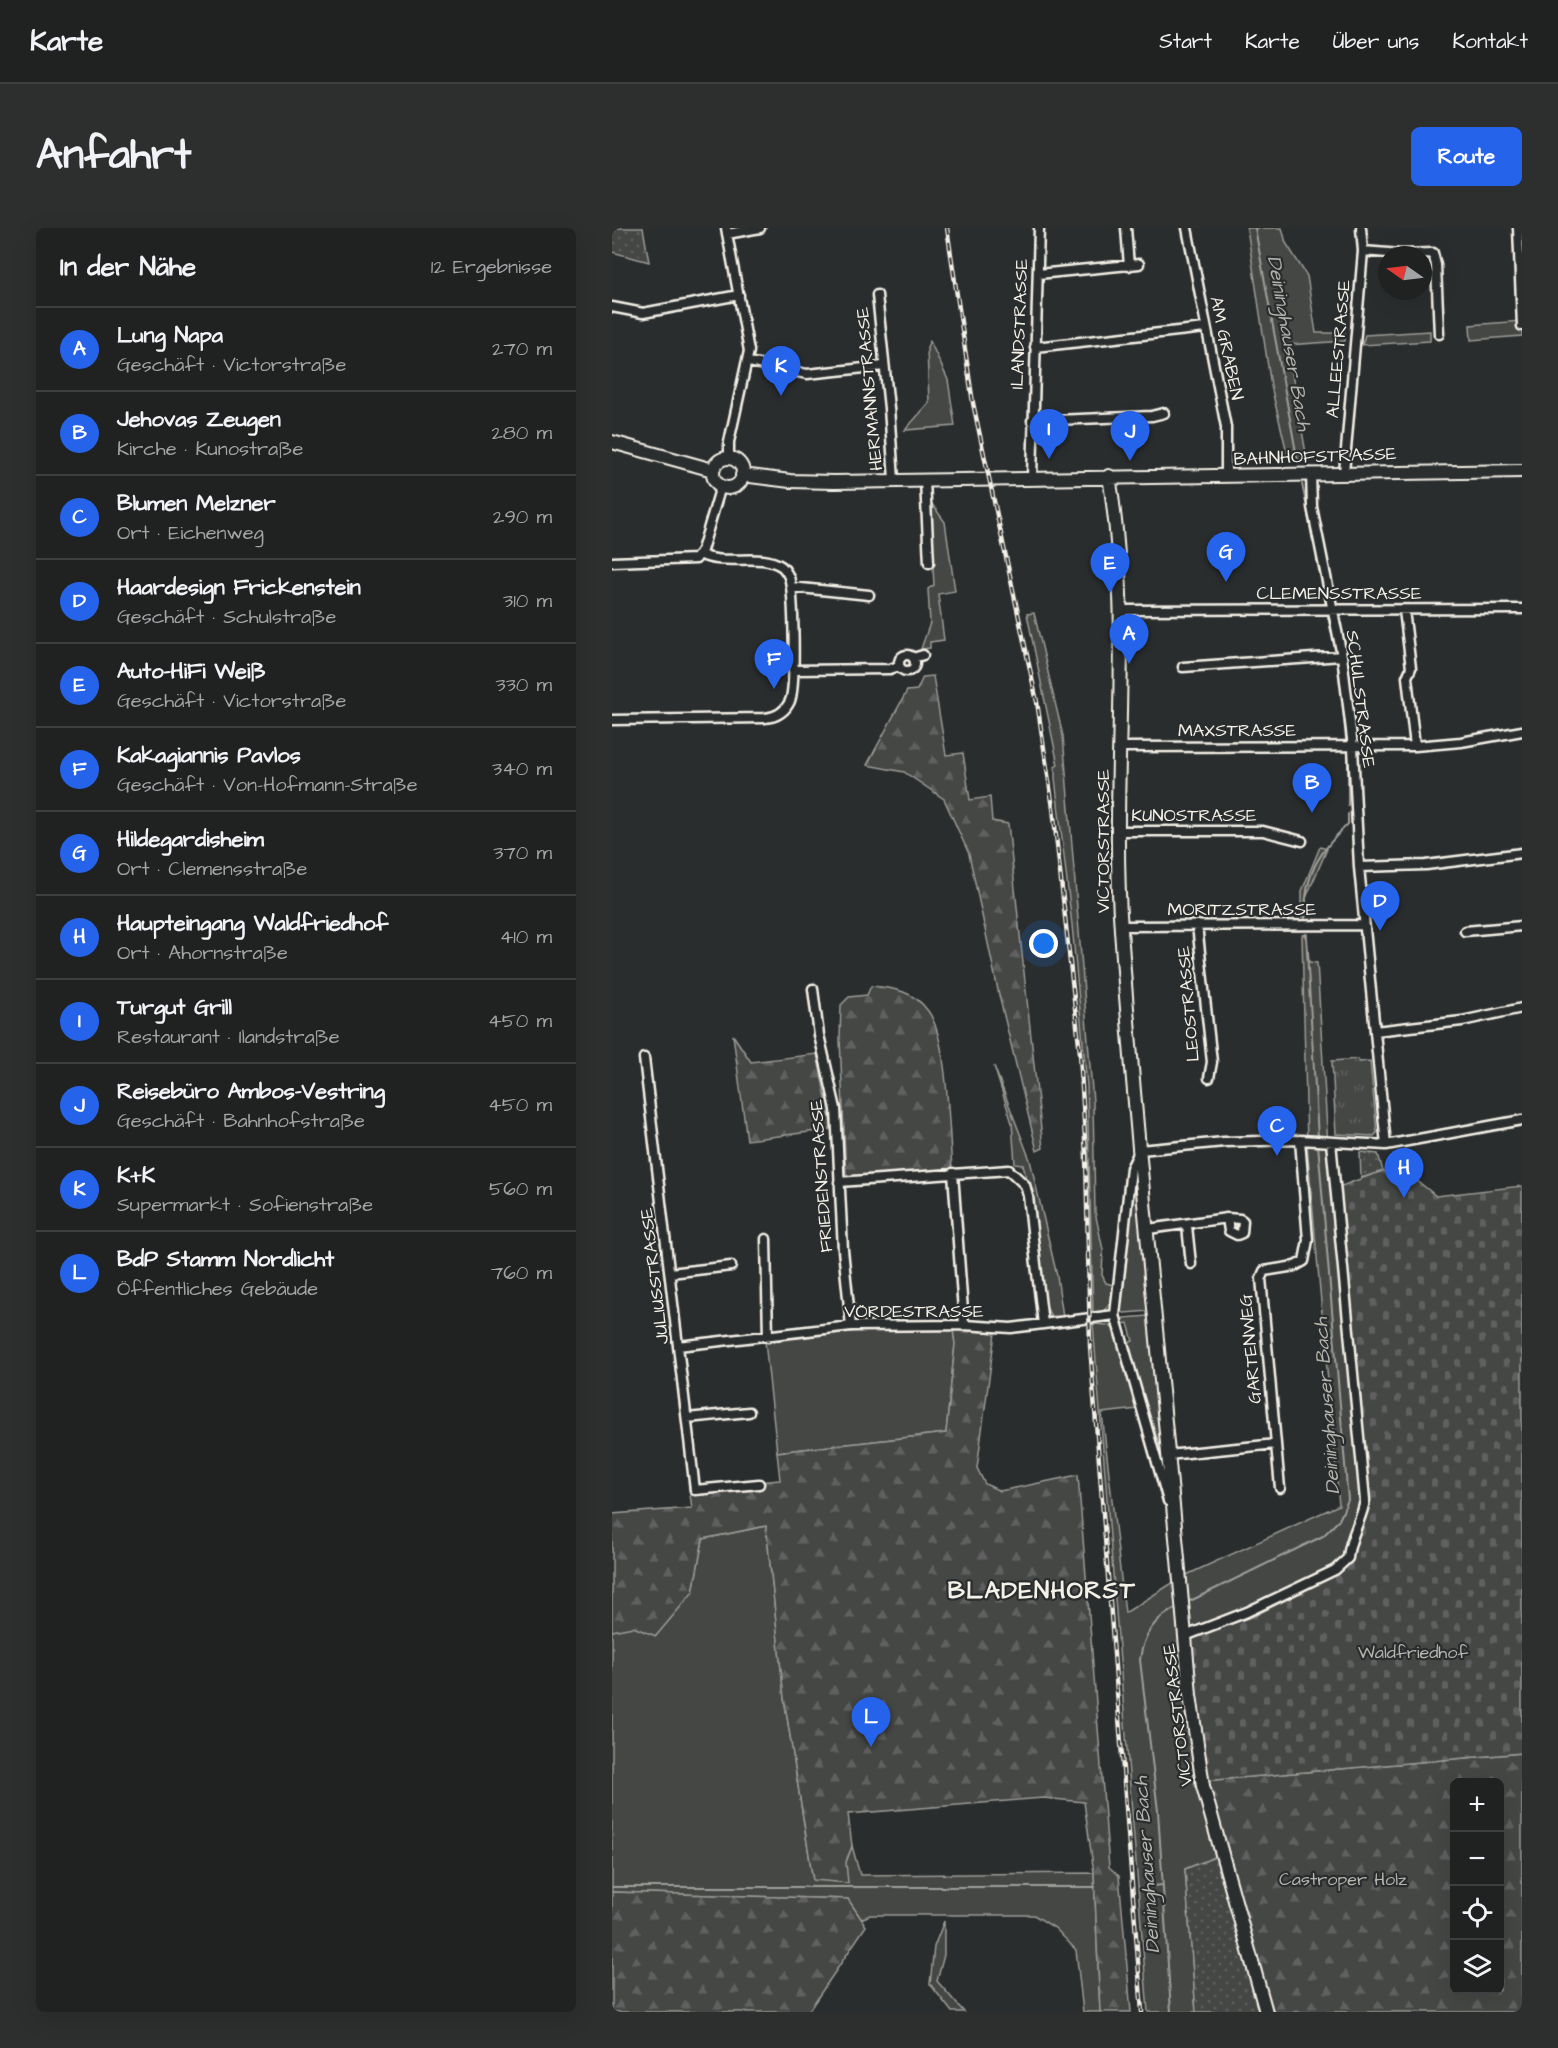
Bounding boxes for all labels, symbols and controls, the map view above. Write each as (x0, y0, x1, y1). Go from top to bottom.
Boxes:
text: Karte (30, 22, 103, 61)
text: Start (1159, 27, 1212, 56)
text: Karte (1245, 27, 1300, 56)
text: Über uns (1333, 27, 1419, 56)
text: Kontakt (1452, 27, 1528, 56)
text: Anfahrt (36, 127, 191, 185)
button: Route (1411, 127, 1522, 186)
north arrow (1378, 246, 1432, 300)
text: In der Nähe (60, 249, 196, 285)
text: 12 Ergebnisse (431, 253, 552, 281)
water label: Deininghauser Bach (1259, 253, 1318, 434)
street label: ILANDSTRASSE (1005, 258, 1034, 390)
street label: ALLEESTRASSE (1320, 279, 1357, 419)
street label: AM GRABEN (1203, 294, 1250, 402)
street label: HERMANNSTRASSE (850, 306, 889, 472)
text: Lung Napa (117, 320, 223, 351)
text: A (73, 335, 86, 363)
text: 270 m (492, 335, 552, 363)
pin: K (762, 346, 800, 396)
text: Geschäft · Victorstraße (117, 351, 346, 379)
text: Jehovas Zeugen (117, 404, 281, 435)
pin: I (1030, 410, 1068, 459)
pin: J (1110, 412, 1150, 461)
text: B (72, 419, 87, 447)
text: 280 m (491, 419, 552, 447)
text: Kirche · Kunostraße (117, 435, 303, 463)
street label: BAHNHOFSTRASSE (1233, 441, 1397, 472)
text: Blumen Melzner (117, 488, 276, 519)
text: C (72, 503, 87, 531)
text: 290 m (493, 503, 552, 531)
text: Ort · Eichenweg (117, 519, 264, 547)
pin: G (1206, 532, 1246, 582)
pin: E (1090, 544, 1130, 593)
text: Haardesign Frickenstein (117, 572, 361, 603)
street label: CLEMENSSTRASSE (1256, 581, 1422, 606)
text: D (73, 587, 86, 615)
text: 310 m (503, 587, 552, 615)
text: Geschäft · Schulstraße (117, 603, 336, 631)
pin: A (1110, 614, 1148, 664)
street label: SCHULSTRASSE (1340, 629, 1381, 770)
pin: F (754, 640, 794, 689)
text: Auto-HiFi Weiß (117, 656, 266, 687)
text: E (74, 671, 85, 699)
text: 330 m (495, 671, 552, 699)
text: Geschäft · Victorstraße (117, 687, 346, 715)
street label: MAXSTRASSE (1178, 718, 1296, 743)
text: Kakagiannis Pavlos (117, 740, 301, 771)
text: F (73, 755, 86, 783)
text: 340 m (492, 755, 552, 783)
pin: B (1292, 764, 1332, 813)
street label: VICTORSTRASSE (1091, 769, 1116, 913)
text: Geschäft · Von-Hofmann-Straße (117, 771, 418, 799)
street label: KUNOSTRASSE (1131, 803, 1257, 828)
text: Hildegardisheim (117, 824, 264, 855)
text: G (73, 839, 86, 867)
text: 370 m (493, 839, 552, 867)
text: Ort · Clemensstraße (117, 855, 307, 883)
pin: D (1360, 882, 1400, 931)
street label: MORITZSTRASSE (1168, 897, 1317, 922)
text: Haupteingang Waldfriedhof (117, 908, 388, 939)
text: H (73, 923, 86, 951)
text: 410 m (500, 923, 552, 951)
your location (1029, 929, 1058, 958)
text: Ort · Ahornstraße (117, 939, 288, 967)
street label: LEOSTRASSE (1171, 945, 1206, 1063)
text: Turgut Grill (117, 992, 232, 1023)
text: I (78, 1007, 81, 1035)
text: 450 m (488, 1007, 552, 1035)
text: Restaurant · Ilandstraße (117, 1023, 340, 1051)
text: Reisebüro Ambos-Vestring (117, 1076, 385, 1107)
text: J (74, 1091, 85, 1119)
text: 450 m (488, 1091, 552, 1119)
street label: FRIEDENSTRASSE (804, 1098, 839, 1253)
pin: C (1258, 1106, 1296, 1156)
text: Geschäft · Bahnhofstraße (117, 1107, 365, 1135)
pin: H (1384, 1148, 1424, 1198)
text: K+K (117, 1160, 155, 1191)
text: K (73, 1175, 86, 1203)
text: 560 m (489, 1175, 552, 1203)
text: Supermarkt · Sofienstraße (117, 1191, 373, 1219)
street label: JULIUSSTRASSE (634, 1206, 675, 1346)
text: BdP Stamm Nordlicht (117, 1244, 334, 1275)
text: L (73, 1259, 86, 1287)
text: 760 m (491, 1259, 552, 1287)
text: Öffentliches Gebäude (117, 1275, 318, 1303)
street label: GARTENWEG (1233, 1293, 1268, 1405)
street label: VÖRDESTRASSE (844, 1299, 984, 1324)
water label: Deininghauser Bach (1307, 1315, 1348, 1495)
district label: BLADENHORST (948, 1574, 1136, 1608)
park label: Waldfriedhof (1358, 1640, 1468, 1665)
street label: VICTORSTRASSE (1156, 1642, 1199, 1788)
pin: L (852, 1698, 890, 1747)
water label: Deininghauser Bach (1127, 1774, 1168, 1954)
map controls (1450, 1778, 1504, 1994)
button: + (1450, 1778, 1504, 1832)
button: − (1450, 1832, 1504, 1886)
park label: Castroper Holz (1279, 1867, 1407, 1892)
button: locate (1450, 1886, 1504, 1940)
button: layers (1450, 1940, 1504, 1994)

